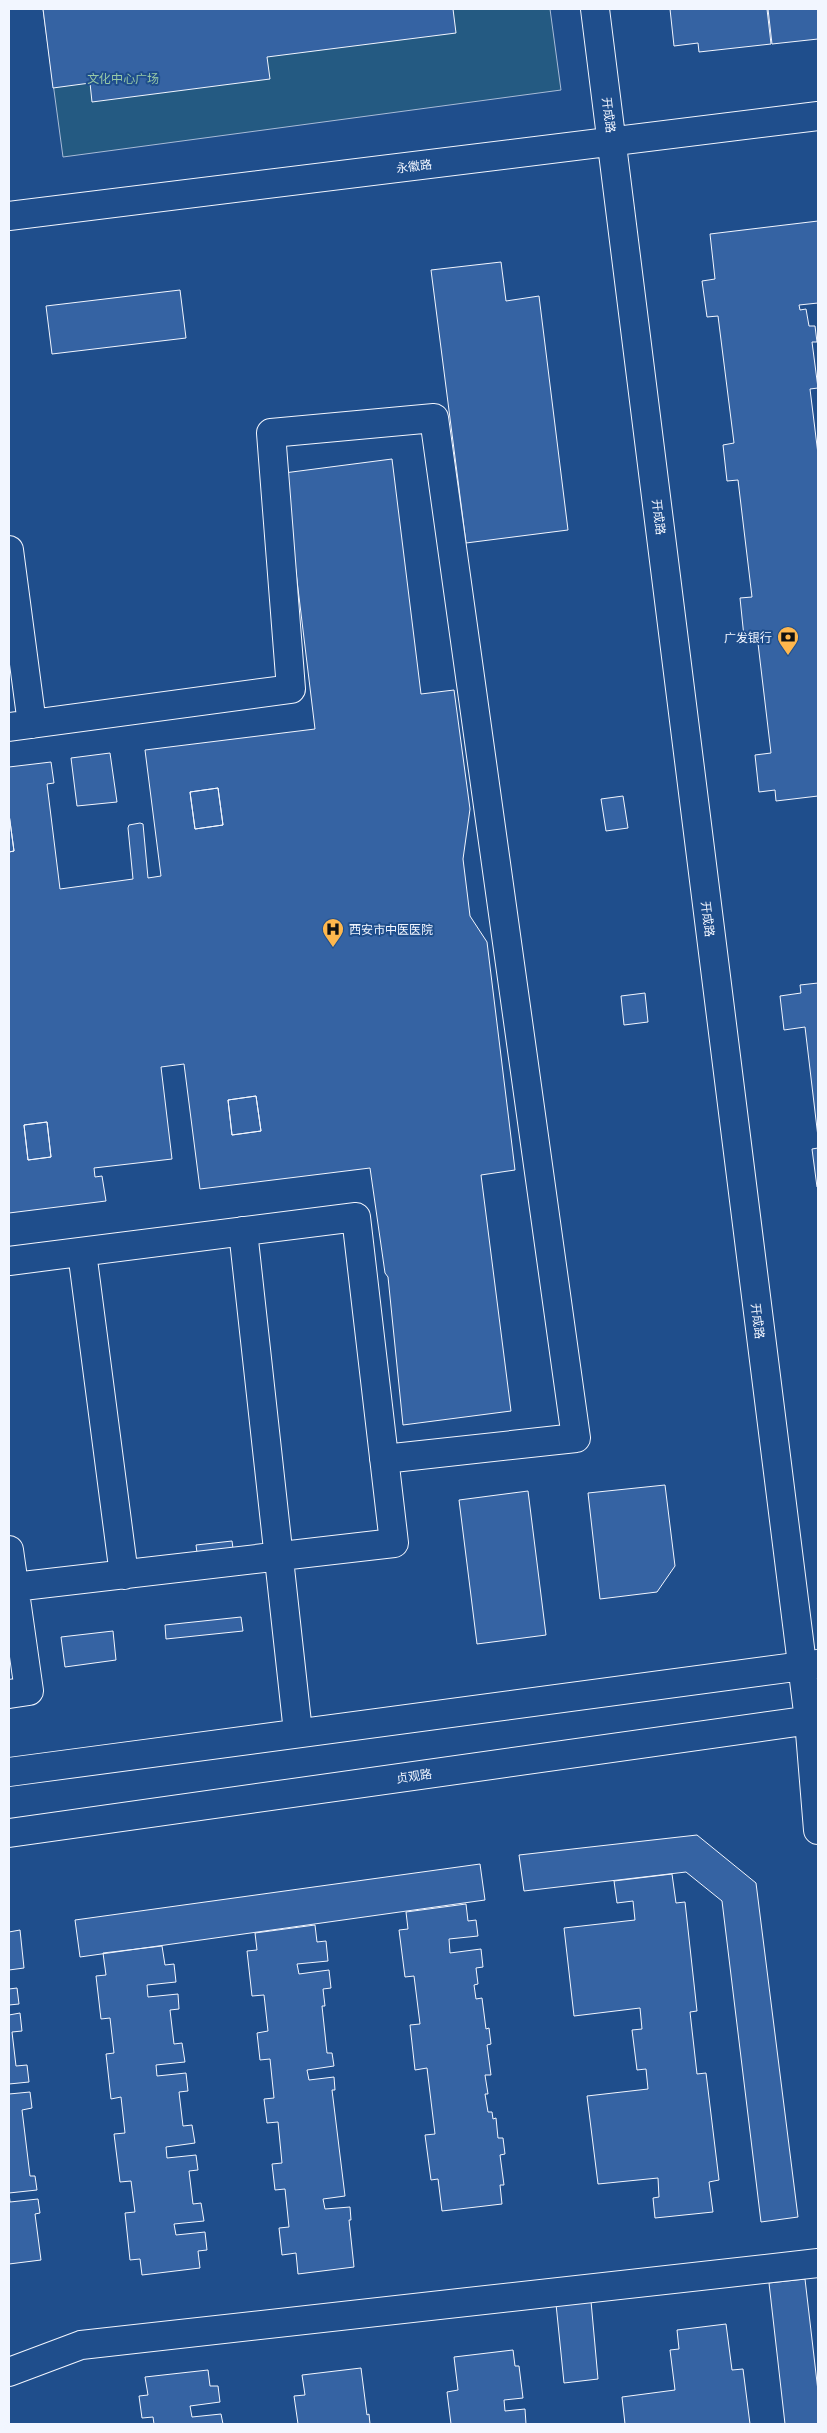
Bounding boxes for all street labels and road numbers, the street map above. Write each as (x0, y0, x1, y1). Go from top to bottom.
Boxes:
street label: 开成路 (599, 96, 619, 134)
street label: 永徽路 (395, 156, 433, 176)
street label: 开成路 (649, 498, 669, 536)
street label: 开成路 (698, 900, 718, 938)
street label: 开成路 (748, 1302, 768, 1340)
street label: 贞观路 (395, 1766, 433, 1786)

